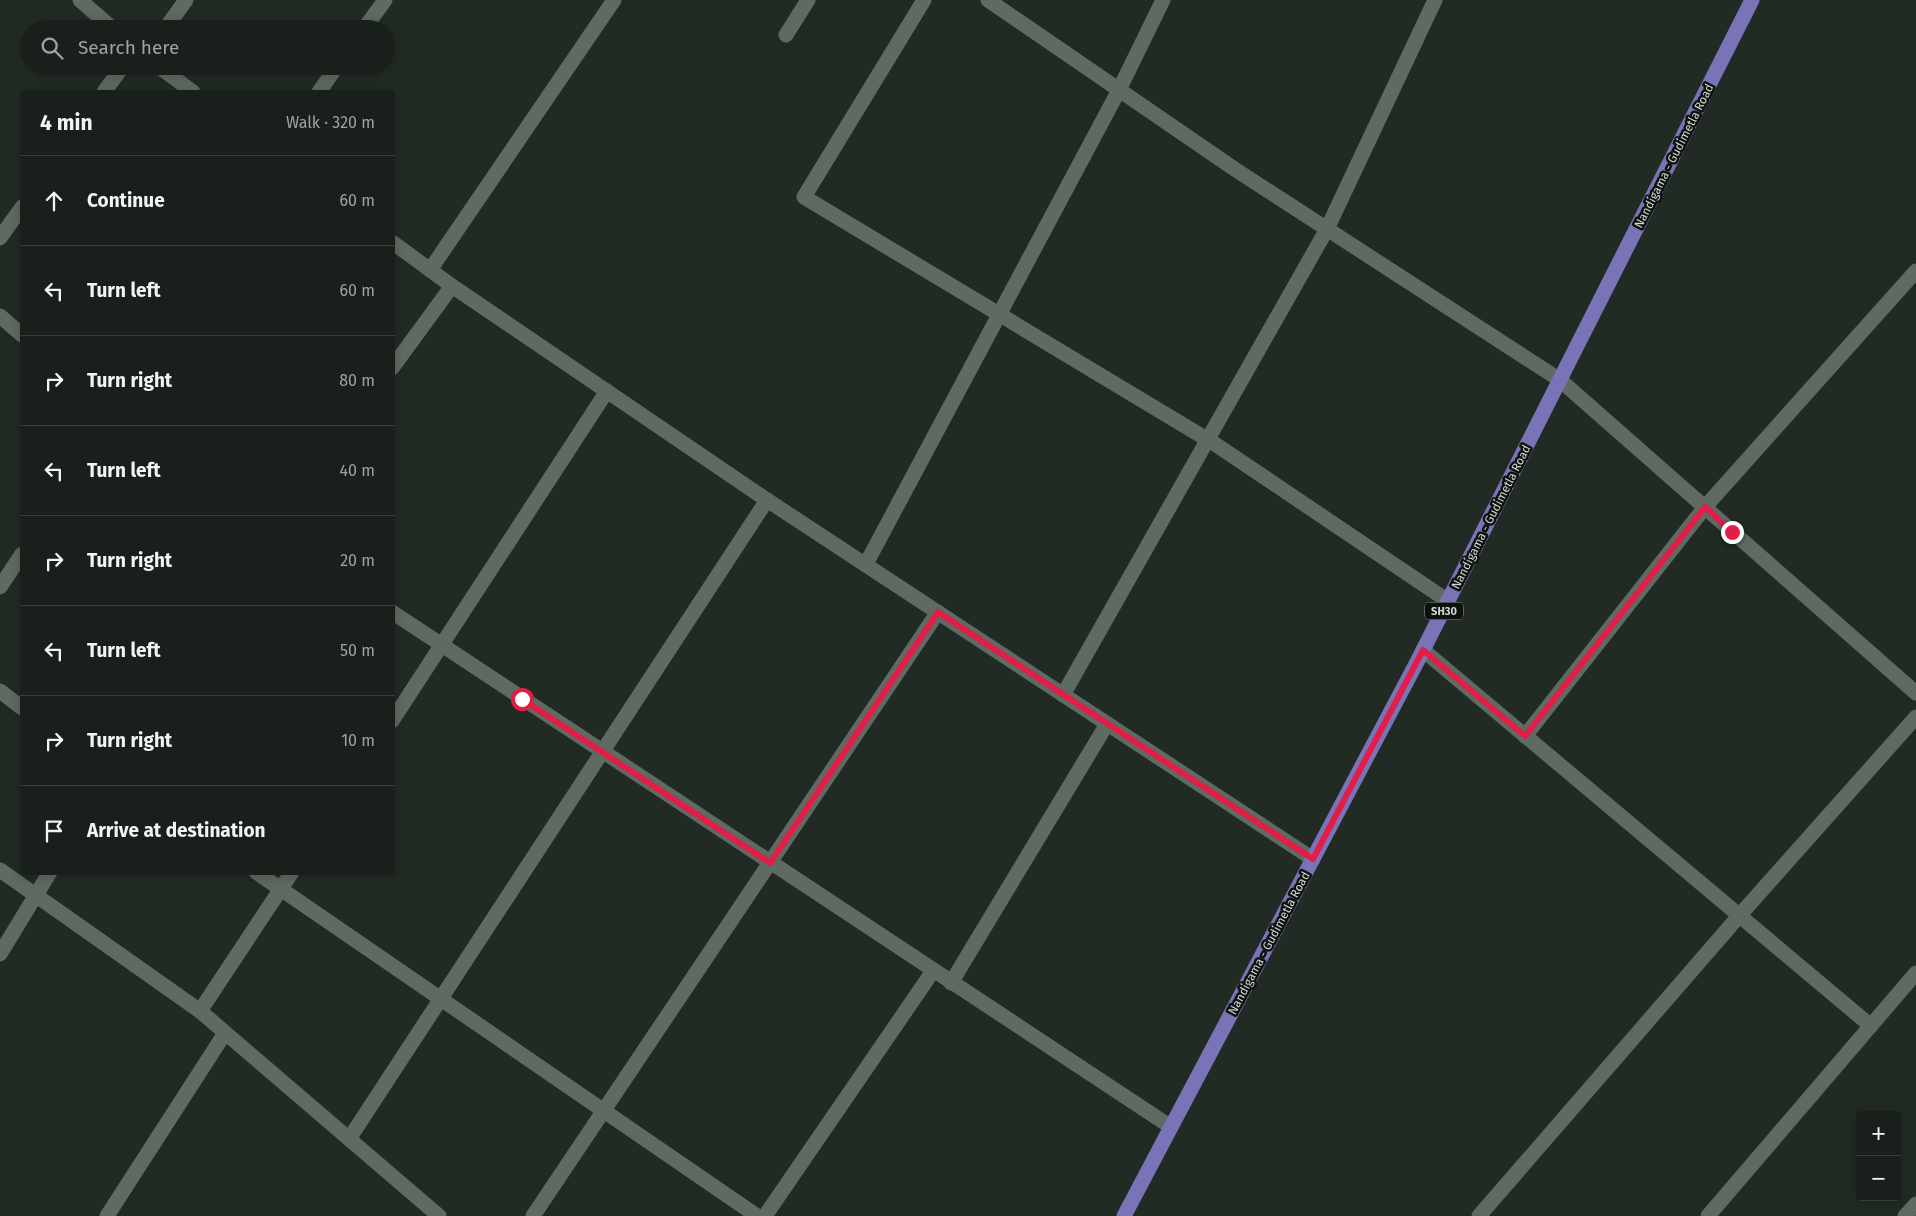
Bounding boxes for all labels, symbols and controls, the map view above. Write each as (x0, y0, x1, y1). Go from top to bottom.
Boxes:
search box (20, 20, 395, 75)
icon: search (38, 34, 66, 62)
text: Search here (78, 36, 179, 59)
street label: Nandigama - Gudimetla Road (1631, 82, 1717, 230)
text: 4 min (40, 110, 93, 136)
text: Walk · 320 m (286, 113, 375, 132)
icon: ahead (40, 187, 68, 215)
text: Continue (87, 189, 165, 212)
text: 60 m (340, 191, 375, 210)
icon: left (40, 277, 68, 305)
text: Turn left (87, 279, 161, 302)
text: 60 m (340, 281, 375, 300)
icon: right (40, 367, 68, 395)
text: Turn right (87, 369, 172, 392)
text: 80 m (339, 371, 375, 390)
street label: Nandigama - Gudimetla Road (1448, 443, 1534, 591)
icon: left (40, 457, 68, 485)
text: Turn left (87, 459, 161, 482)
text: 40 m (340, 461, 375, 480)
route end (1721, 521, 1744, 544)
icon: right (40, 547, 68, 575)
text: Turn right (87, 549, 172, 572)
text: 20 m (340, 551, 375, 570)
road number: SH30 (1425, 602, 1463, 620)
icon: left (40, 637, 68, 665)
text: Turn left (87, 639, 161, 662)
text: 50 m (340, 641, 375, 660)
route start (511, 688, 534, 711)
icon: right (40, 727, 68, 755)
text: Turn right (87, 729, 172, 752)
text: 10 m (341, 731, 375, 750)
icon: arrive (40, 817, 68, 845)
text: Arrive at destination (87, 819, 266, 842)
street label: Nandigama - Gudimetla Road (1225, 869, 1313, 1017)
map controls (1856, 1111, 1901, 1201)
button: + (1856, 1111, 1901, 1156)
button: − (1856, 1156, 1901, 1201)

